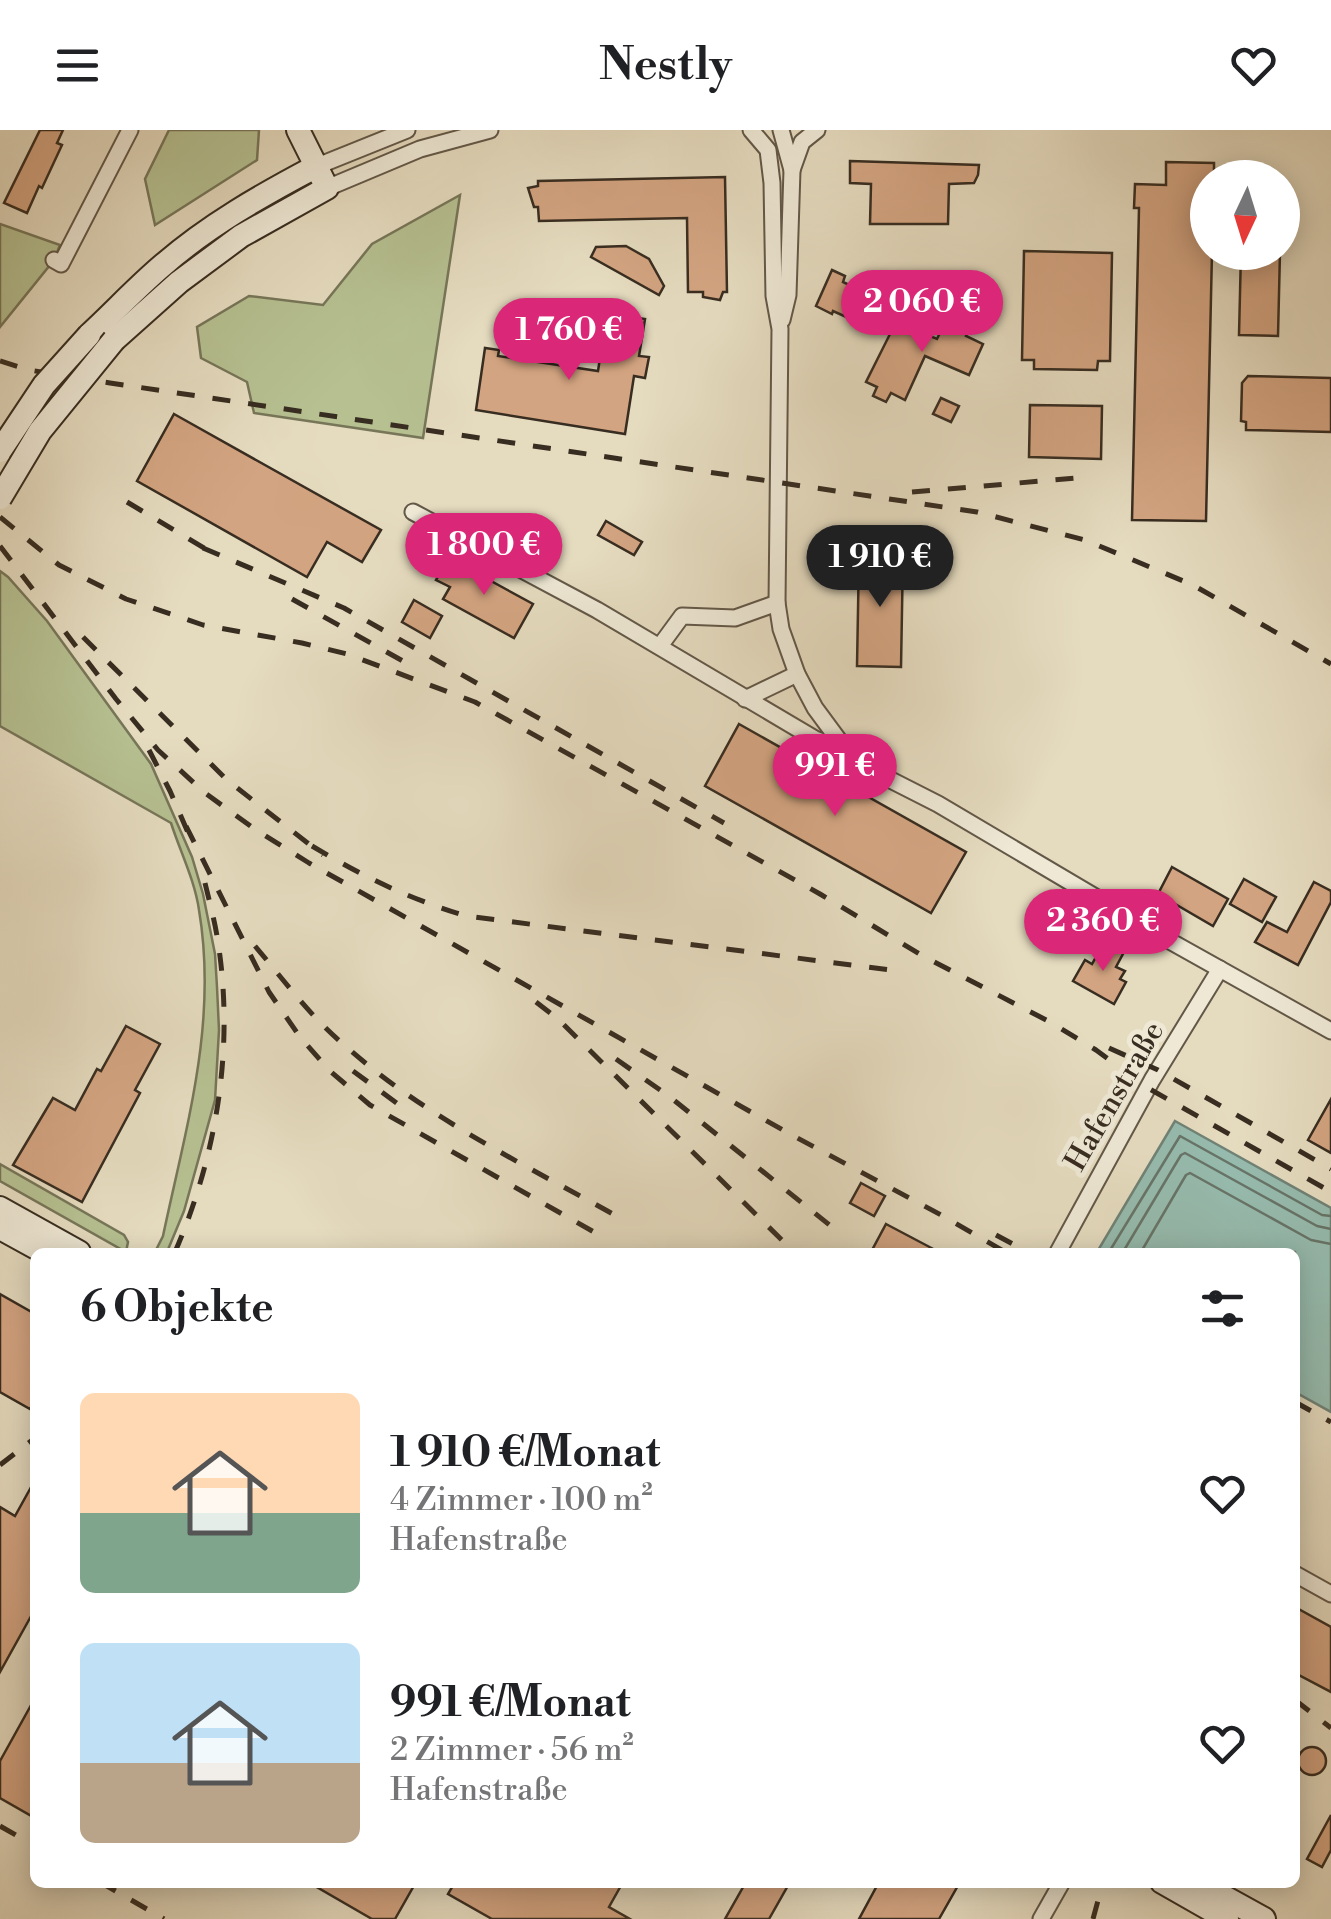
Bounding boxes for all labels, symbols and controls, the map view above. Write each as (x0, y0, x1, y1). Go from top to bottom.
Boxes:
text: Nestly (599, 37, 732, 94)
icon: menu (50, 38, 105, 93)
icon: heart (1226, 38, 1281, 93)
north arrow (1190, 160, 1300, 270)
map controls (1190, 160, 1300, 270)
pin: 2 060 € (830, 270, 1014, 355)
text: 2 060 € (863, 282, 981, 322)
pin: 1 760 € (477, 298, 661, 383)
text: 1 760 € (515, 310, 623, 350)
pin: 1 800 € (392, 513, 576, 598)
text: 1 800 € (427, 525, 541, 565)
pin: 1 910 € (788, 525, 972, 610)
text: 1 910 € (828, 537, 932, 577)
pin: 991 € (765, 734, 905, 819)
text: 991 € (795, 746, 875, 786)
pin: 2 360 € (1011, 889, 1195, 974)
text: 2 360 € (1046, 901, 1160, 941)
street label: Hafenstraße (1057, 1015, 1173, 1178)
icon: filters (1195, 1281, 1250, 1336)
text: 6 Objekte (80, 1282, 274, 1335)
text: 1 910 €/Monat (390, 1427, 660, 1480)
icon: home (160, 1433, 280, 1553)
icon: heart (1195, 1466, 1250, 1521)
text: 4 Zimmer · 100 m² (390, 1480, 653, 1520)
text: Hafenstraße (390, 1520, 568, 1560)
text: 991 €/Monat (390, 1677, 631, 1730)
icon: home (160, 1683, 280, 1803)
icon: heart (1195, 1716, 1250, 1771)
text: 2 Zimmer · 56 m² (390, 1730, 634, 1770)
text: Hafenstraße (390, 1770, 568, 1810)

